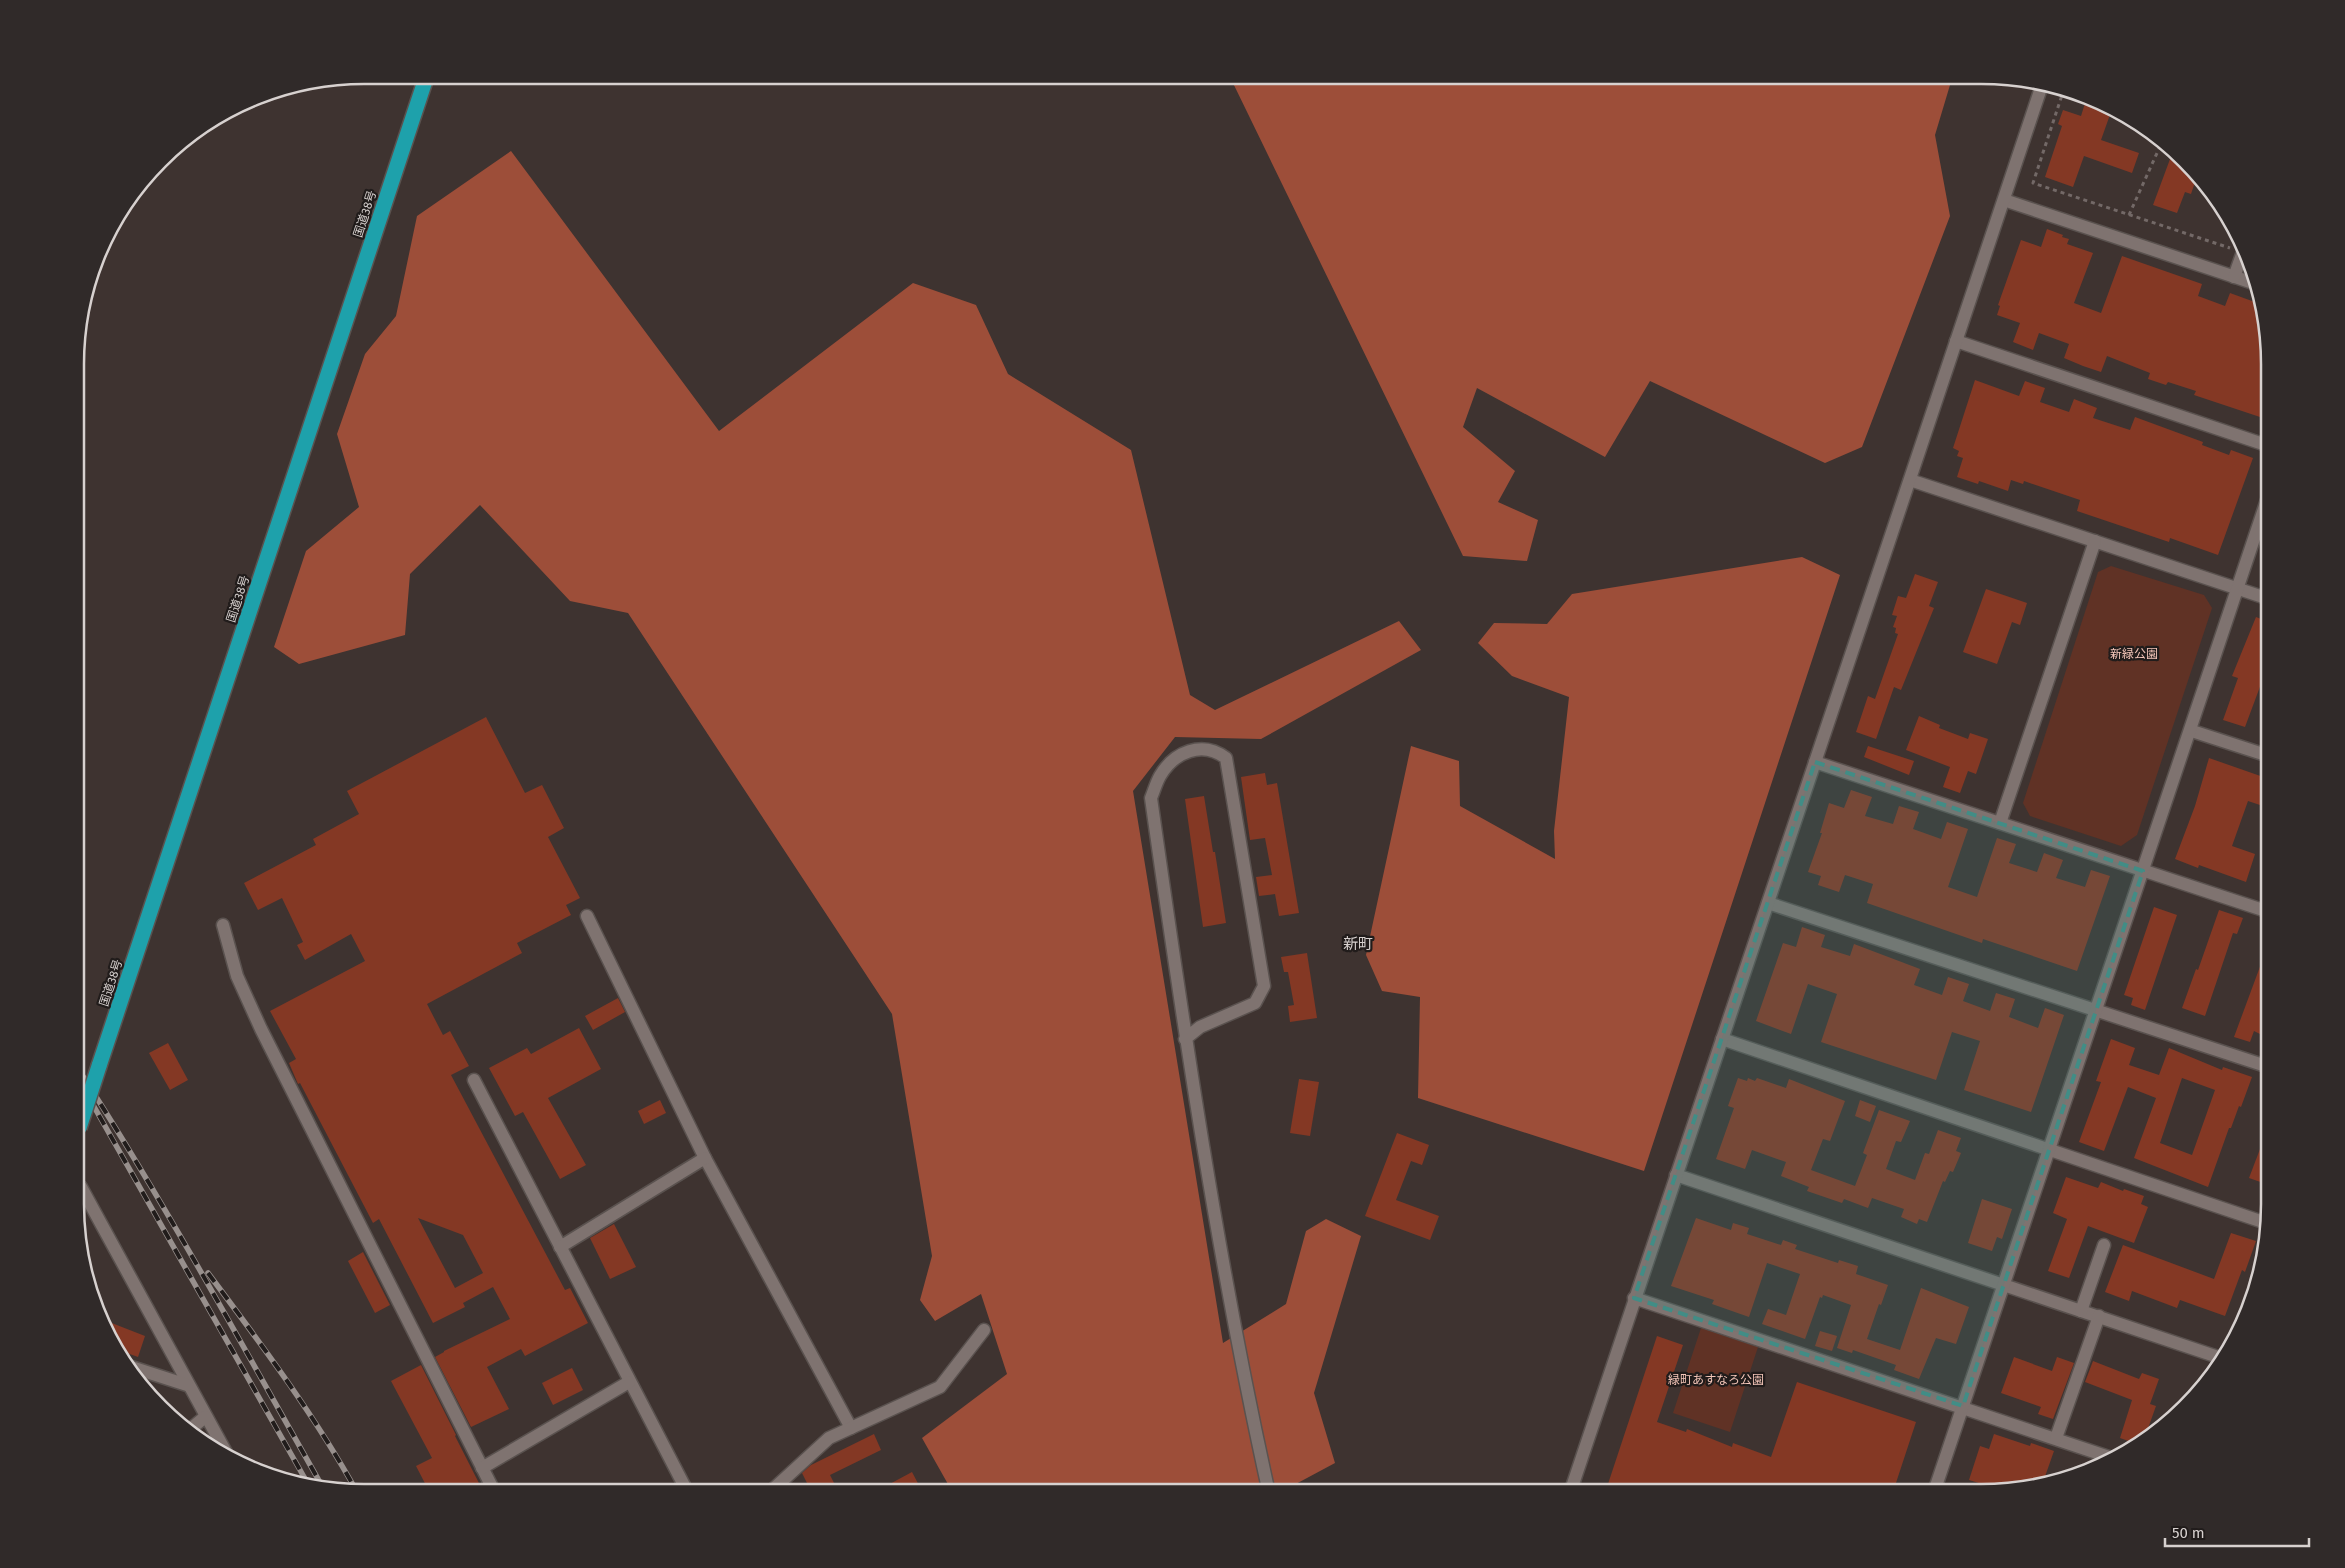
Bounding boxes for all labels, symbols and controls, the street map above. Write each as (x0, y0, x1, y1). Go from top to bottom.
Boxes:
street label: 国道38号 (351, 189, 379, 239)
street label: 国道38号 (224, 574, 252, 624)
park label: 新緑公園 (2110, 647, 2158, 661)
district label: 新町 (1343, 935, 1373, 953)
street label: 国道38号 (97, 958, 125, 1008)
park label: 緑町あすなろ公園 (1668, 1373, 1764, 1387)
scale bar (2165, 1516, 2309, 1548)
text: 50 m (2172, 1524, 2205, 1542)

